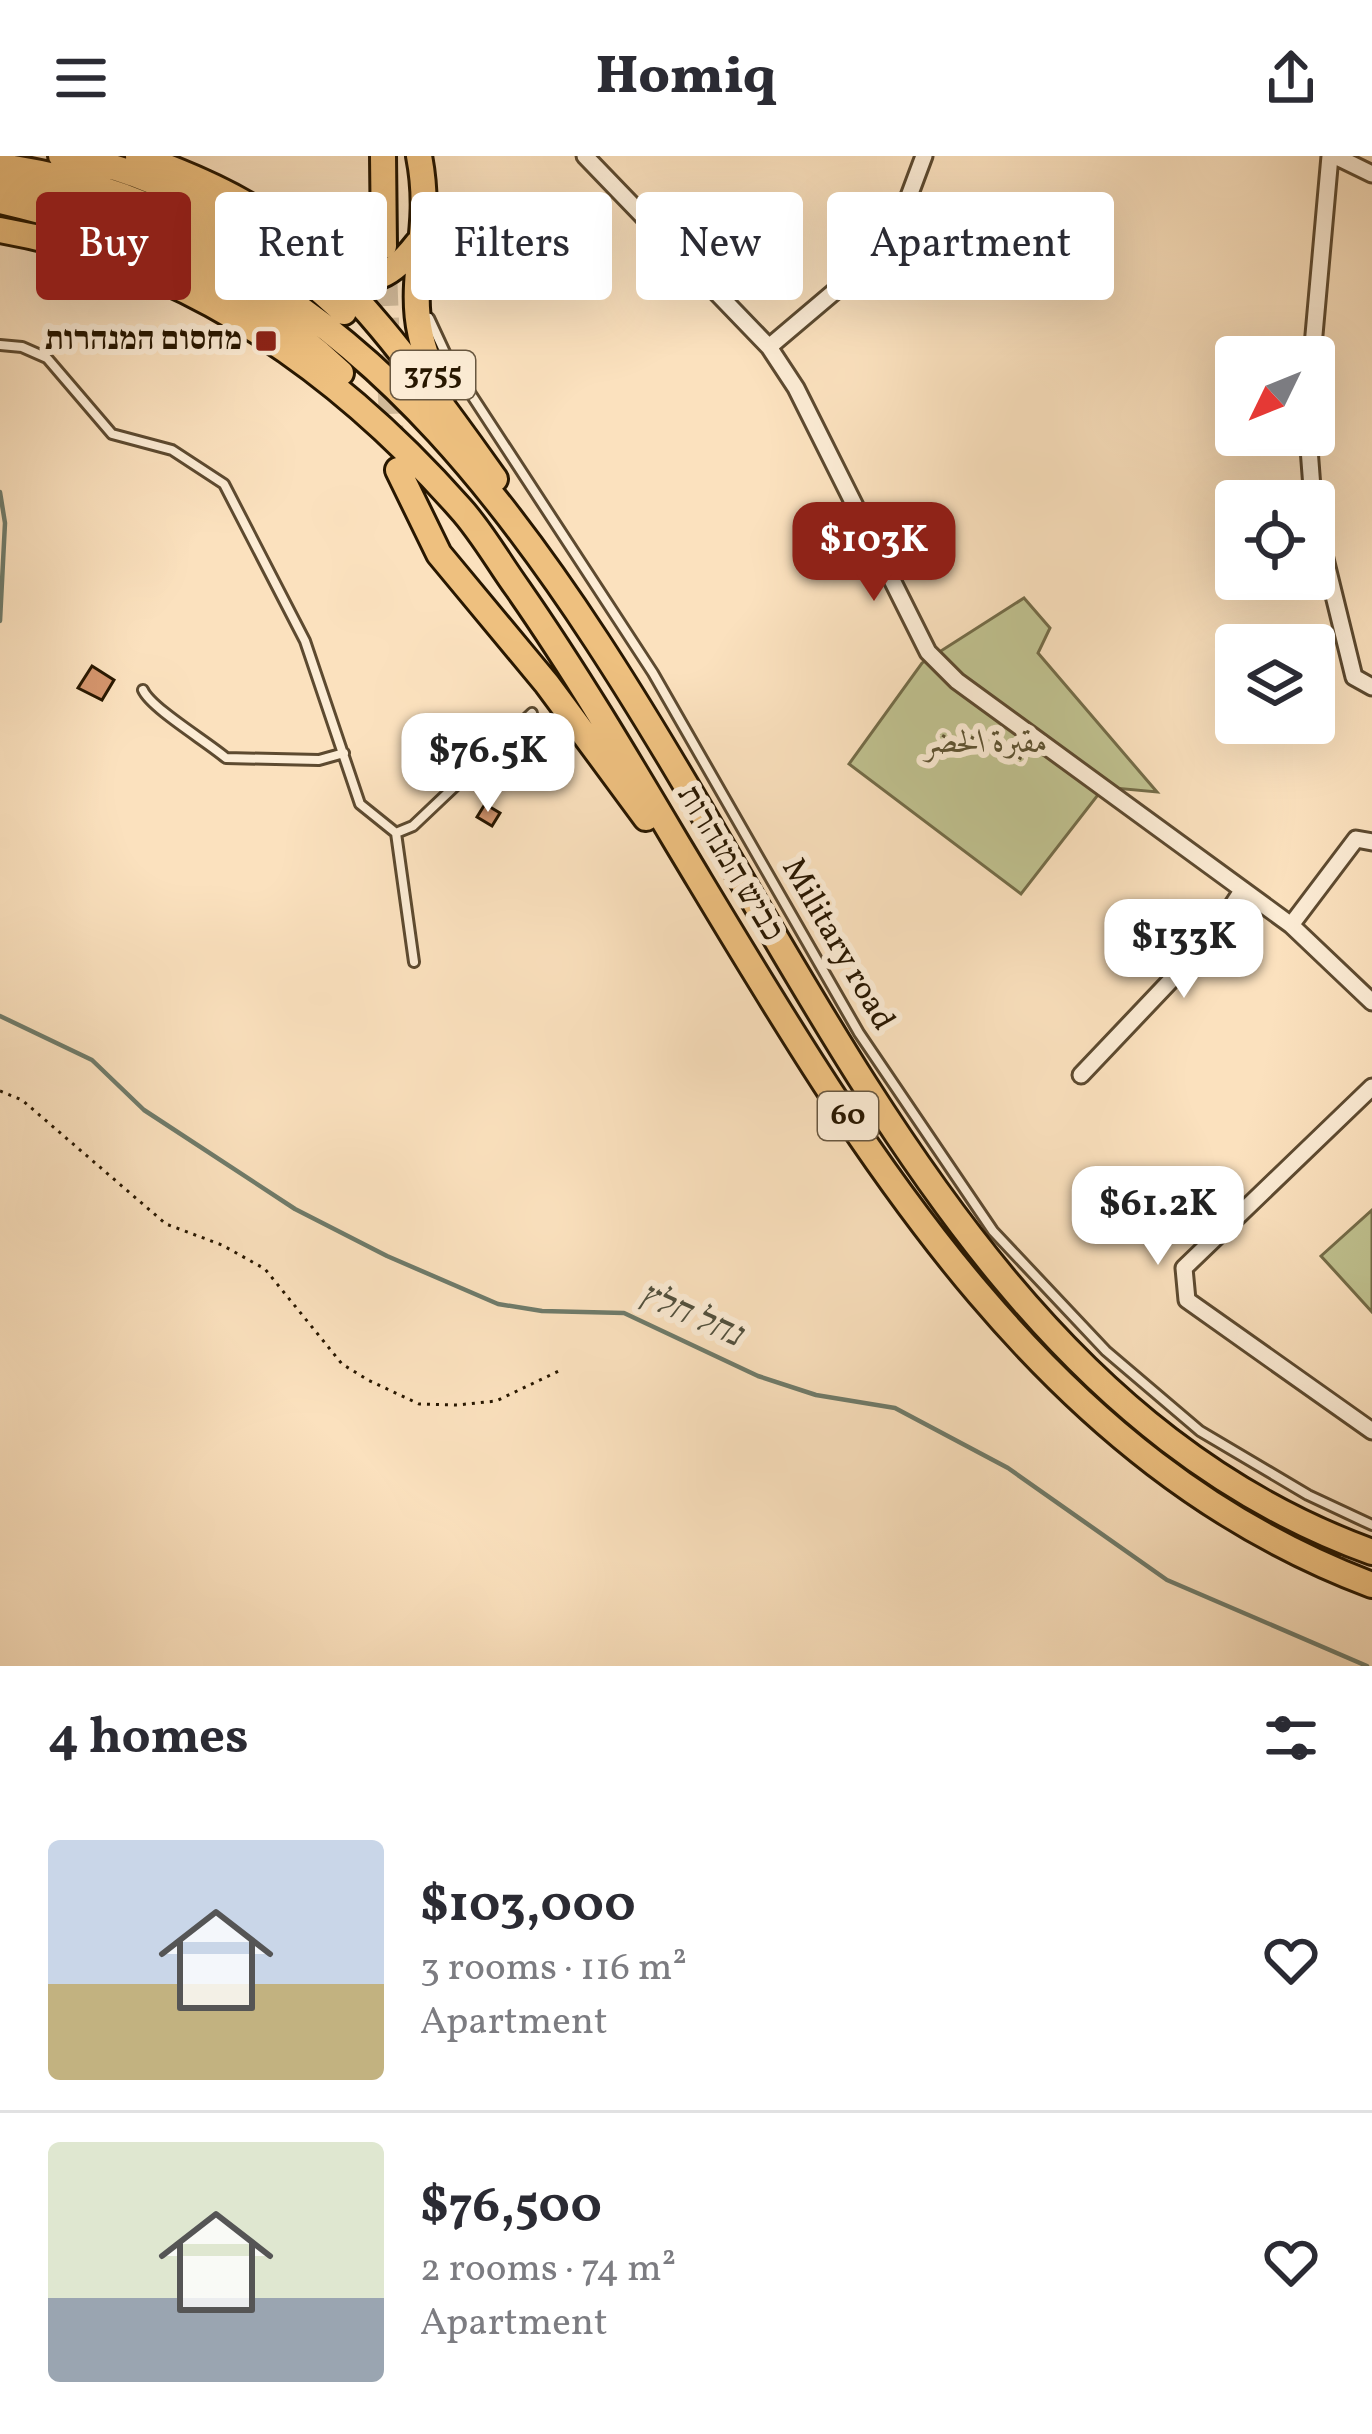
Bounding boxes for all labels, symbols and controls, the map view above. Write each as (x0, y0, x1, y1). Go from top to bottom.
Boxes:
text: Homiq (596, 41, 776, 116)
icon: menu (48, 45, 114, 111)
icon: share (1258, 45, 1324, 111)
chip: Buy (36, 192, 191, 300)
chip: Rent (215, 192, 387, 300)
chip: Filters (411, 192, 612, 300)
chip: New (636, 192, 803, 300)
chip: Apartment (827, 192, 1114, 300)
place label: מחסום המנהרות (45, 318, 242, 364)
marker: מחסום המנהרות (253, 328, 279, 354)
north arrow (1215, 336, 1335, 456)
map controls (1215, 336, 1335, 744)
road number: 3755 (391, 351, 475, 399)
button: locate (1215, 480, 1335, 600)
pin: $103K (790, 502, 958, 604)
text: $103K (819, 514, 929, 568)
button: layers (1215, 624, 1335, 744)
pin: $76.5K (390, 713, 586, 815)
park label: مقبرة الخضر (922, 721, 1048, 767)
text: $76.5K (428, 725, 548, 779)
street label: כביש המנהרות (664, 777, 794, 951)
street label: Military road (769, 850, 905, 1040)
pin: $133K (1100, 899, 1268, 1001)
text: $133K (1131, 911, 1237, 965)
road number: 60 (818, 1092, 878, 1140)
pin: $61.2K (1060, 1166, 1256, 1268)
text: $61.2K (1099, 1178, 1217, 1232)
water label: נחל חלץ (630, 1271, 752, 1362)
text: 4 homes (48, 1703, 249, 1774)
icon: filters (1258, 1705, 1324, 1771)
text: $103,000 (420, 1871, 636, 1942)
icon: home (144, 1888, 288, 2032)
icon: heart (1258, 1927, 1324, 1993)
text: 3 rooms · 116 m² (420, 1942, 687, 1996)
text: Apartment (420, 1996, 608, 2050)
text: $76,500 (420, 2172, 602, 2243)
icon: home (144, 2190, 288, 2334)
icon: heart (1258, 2229, 1324, 2295)
text: 2 rooms · 74 m² (420, 2243, 676, 2297)
text: Apartment (420, 2297, 608, 2351)

